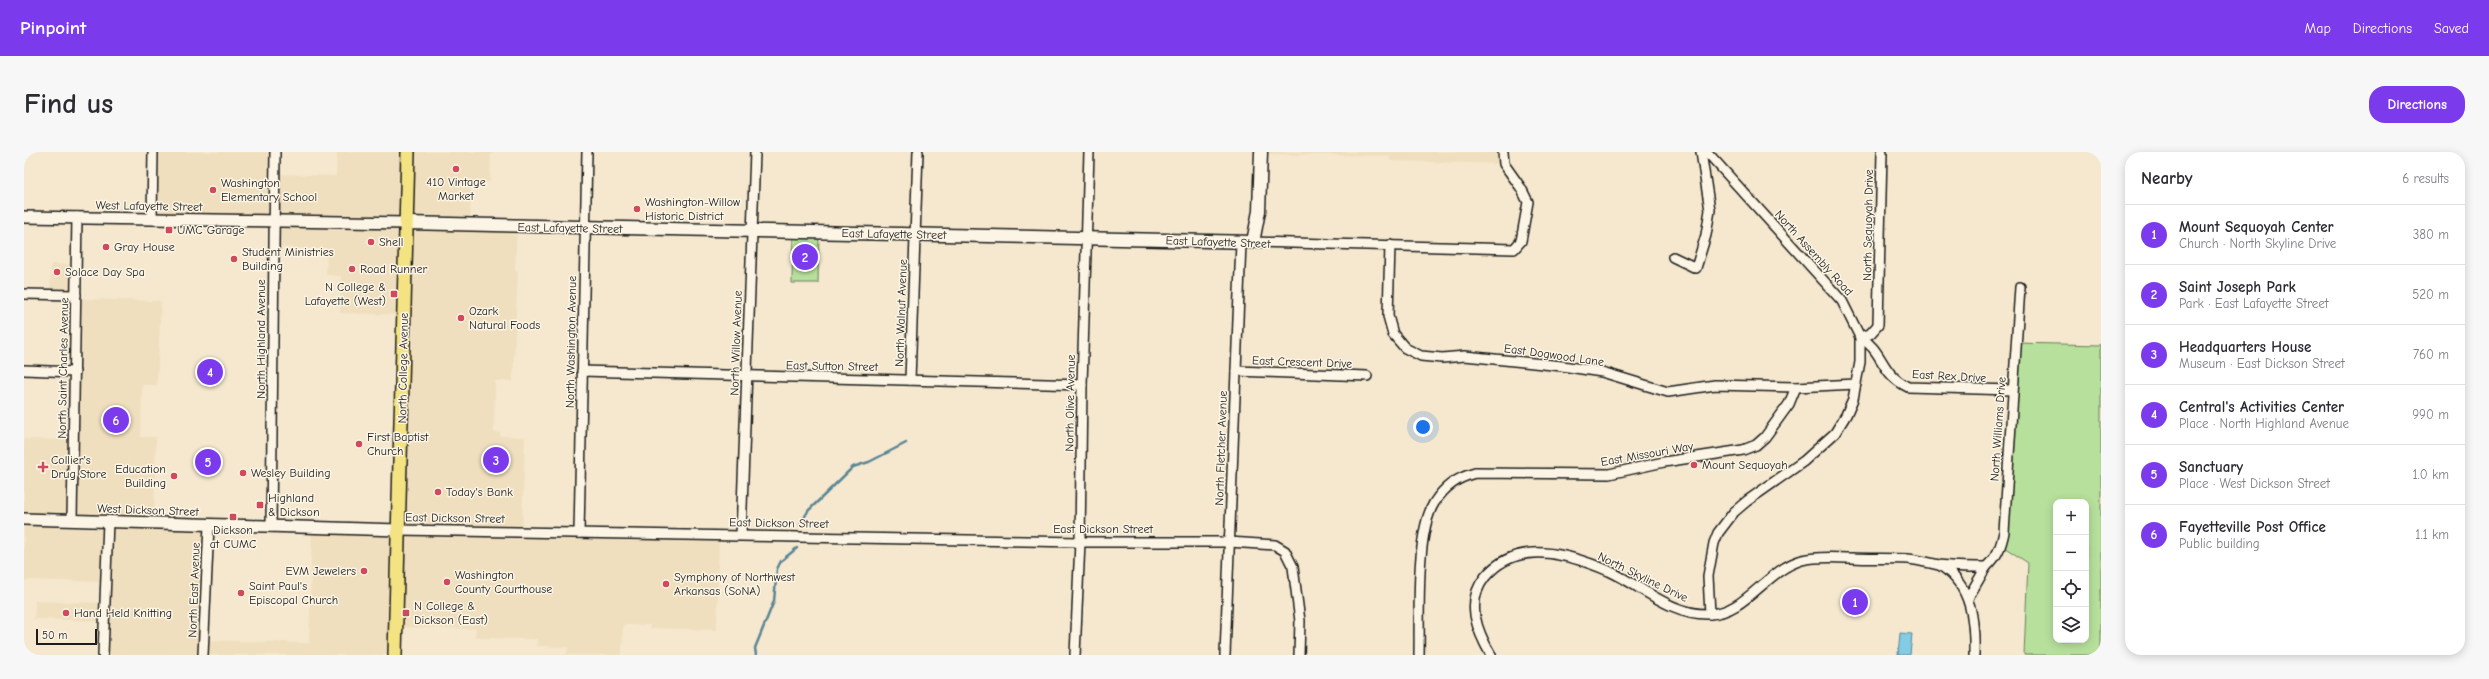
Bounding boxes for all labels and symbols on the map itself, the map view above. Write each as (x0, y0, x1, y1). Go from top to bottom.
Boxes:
marker: 410 Vintage Market (451, 164, 461, 174)
street label: North Sequoyah Drive (1860, 169, 1876, 281)
place label: 410 Vintage Market (426, 175, 486, 203)
place label: Washington Elementary School (221, 176, 317, 204)
marker: Washington Elementary School (208, 185, 218, 195)
place label: Washington-Willow Historic District (645, 195, 741, 223)
street label: West Lafayette Street (95, 198, 203, 214)
marker: Washington-Willow Historic District (632, 204, 642, 214)
street label: North Assembly Road (1772, 207, 1856, 299)
street label: East Lafayette Street (517, 220, 623, 236)
place label: UMC Garage (177, 223, 245, 237)
marker: UMC Garage (164, 225, 174, 235)
street label: East Lafayette Street (841, 226, 947, 242)
street label: East Lafayette Street (1165, 233, 1271, 251)
place label: Shell (379, 235, 403, 249)
marker: Shell (366, 237, 376, 247)
place label: Gray House (114, 240, 175, 254)
marker: Gray House (101, 242, 111, 252)
pin: 2 (792, 242, 818, 272)
place label: Student Ministries Building (242, 245, 334, 273)
marker: Student Ministries Building (229, 254, 239, 264)
street label: North Walnut Avenue (892, 259, 910, 367)
place label: Road Runner (360, 262, 427, 276)
marker: Road Runner (347, 264, 357, 274)
place label: Solace Day Spa (65, 265, 145, 279)
marker: Solace Day Spa (52, 267, 62, 277)
street label: North Washington Avenue (563, 276, 579, 408)
street label: North Highland Avenue (254, 279, 268, 399)
place label: N College & Lafayette (West) (305, 280, 386, 308)
marker: N College & Lafayette (West) (389, 289, 399, 299)
street label: North Willow Avenue (727, 290, 745, 396)
street label: North Saint Charles Avenue (55, 297, 71, 439)
place label: Ozark Natural Foods (469, 304, 540, 332)
street label: North College Avenue (395, 312, 411, 424)
marker: Ozark Natural Foods (456, 313, 466, 323)
street label: East Dogwood Lane (1503, 341, 1605, 369)
street label: East Crescent Drive (1252, 353, 1352, 371)
street label: North Olive Avenue (1062, 354, 1078, 452)
pin: 4 (197, 357, 223, 387)
street label: East Sutton Street (786, 358, 879, 374)
street label: East Rex Drive (1911, 367, 1987, 385)
street label: North Williams Drive (1987, 376, 2009, 482)
street label: North Fletcher Avenue (1212, 390, 1230, 506)
pin: 6 (103, 405, 129, 435)
your location (1413, 417, 1433, 437)
place label: First Baptist Church (367, 430, 429, 458)
marker: First Baptist Church (354, 439, 364, 449)
street label: East Missouri Way (1600, 439, 1695, 469)
pin: 3 (483, 445, 509, 475)
pin: 5 (195, 447, 221, 477)
place label: Collier's Drug Store (51, 453, 106, 481)
place label: Mount Sequoyah (1702, 458, 1788, 472)
marker: Mount Sequoyah (1689, 460, 1699, 470)
marker: Collier's Drug Store (38, 462, 48, 472)
place label: Education Building (115, 462, 166, 490)
place label: Wesley Building (251, 466, 331, 480)
marker: Wesley Building (238, 468, 248, 478)
marker: Education Building (169, 471, 179, 481)
place label: Today's Bank (446, 485, 513, 499)
marker: Today's Bank (433, 487, 443, 497)
place label: Highland & Dickson (268, 491, 320, 519)
marker: Highland & Dickson (255, 500, 265, 510)
street label: West Dickson Street (97, 501, 200, 519)
street label: East Dickson Street (405, 510, 506, 526)
marker: Dickson at CUMC (228, 512, 238, 522)
street label: East Dickson Street (729, 515, 830, 531)
street label: East Dickson Street (1053, 522, 1153, 536)
place label: Dickson at CUMC (210, 523, 256, 551)
street label: North East Avenue (185, 542, 203, 638)
street label: North Skyline Drive (1596, 549, 1690, 605)
place label: EVM Jewelers (285, 564, 356, 578)
marker: EVM Jewelers (359, 566, 369, 576)
place label: Washington County Courthouse (455, 568, 552, 596)
place label: Symphony of Northwest Arkansas (SoNA) (674, 570, 796, 598)
marker: Washington County Courthouse (442, 577, 452, 587)
place label: Saint Paul's Episcopal Church (249, 579, 338, 607)
marker: Symphony of Northwest Arkansas (SoNA) (661, 579, 671, 589)
pin: 1 (1842, 587, 1868, 617)
marker: Saint Paul's Episcopal Church (236, 588, 246, 598)
place label: N College & Dickson (East) (414, 599, 488, 627)
place label: Hand Held Knitting (74, 606, 172, 620)
marker: Hand Held Knitting (61, 608, 71, 618)
marker: N College & Dickson (East) (401, 608, 411, 618)
scale bar (36, 627, 97, 646)

